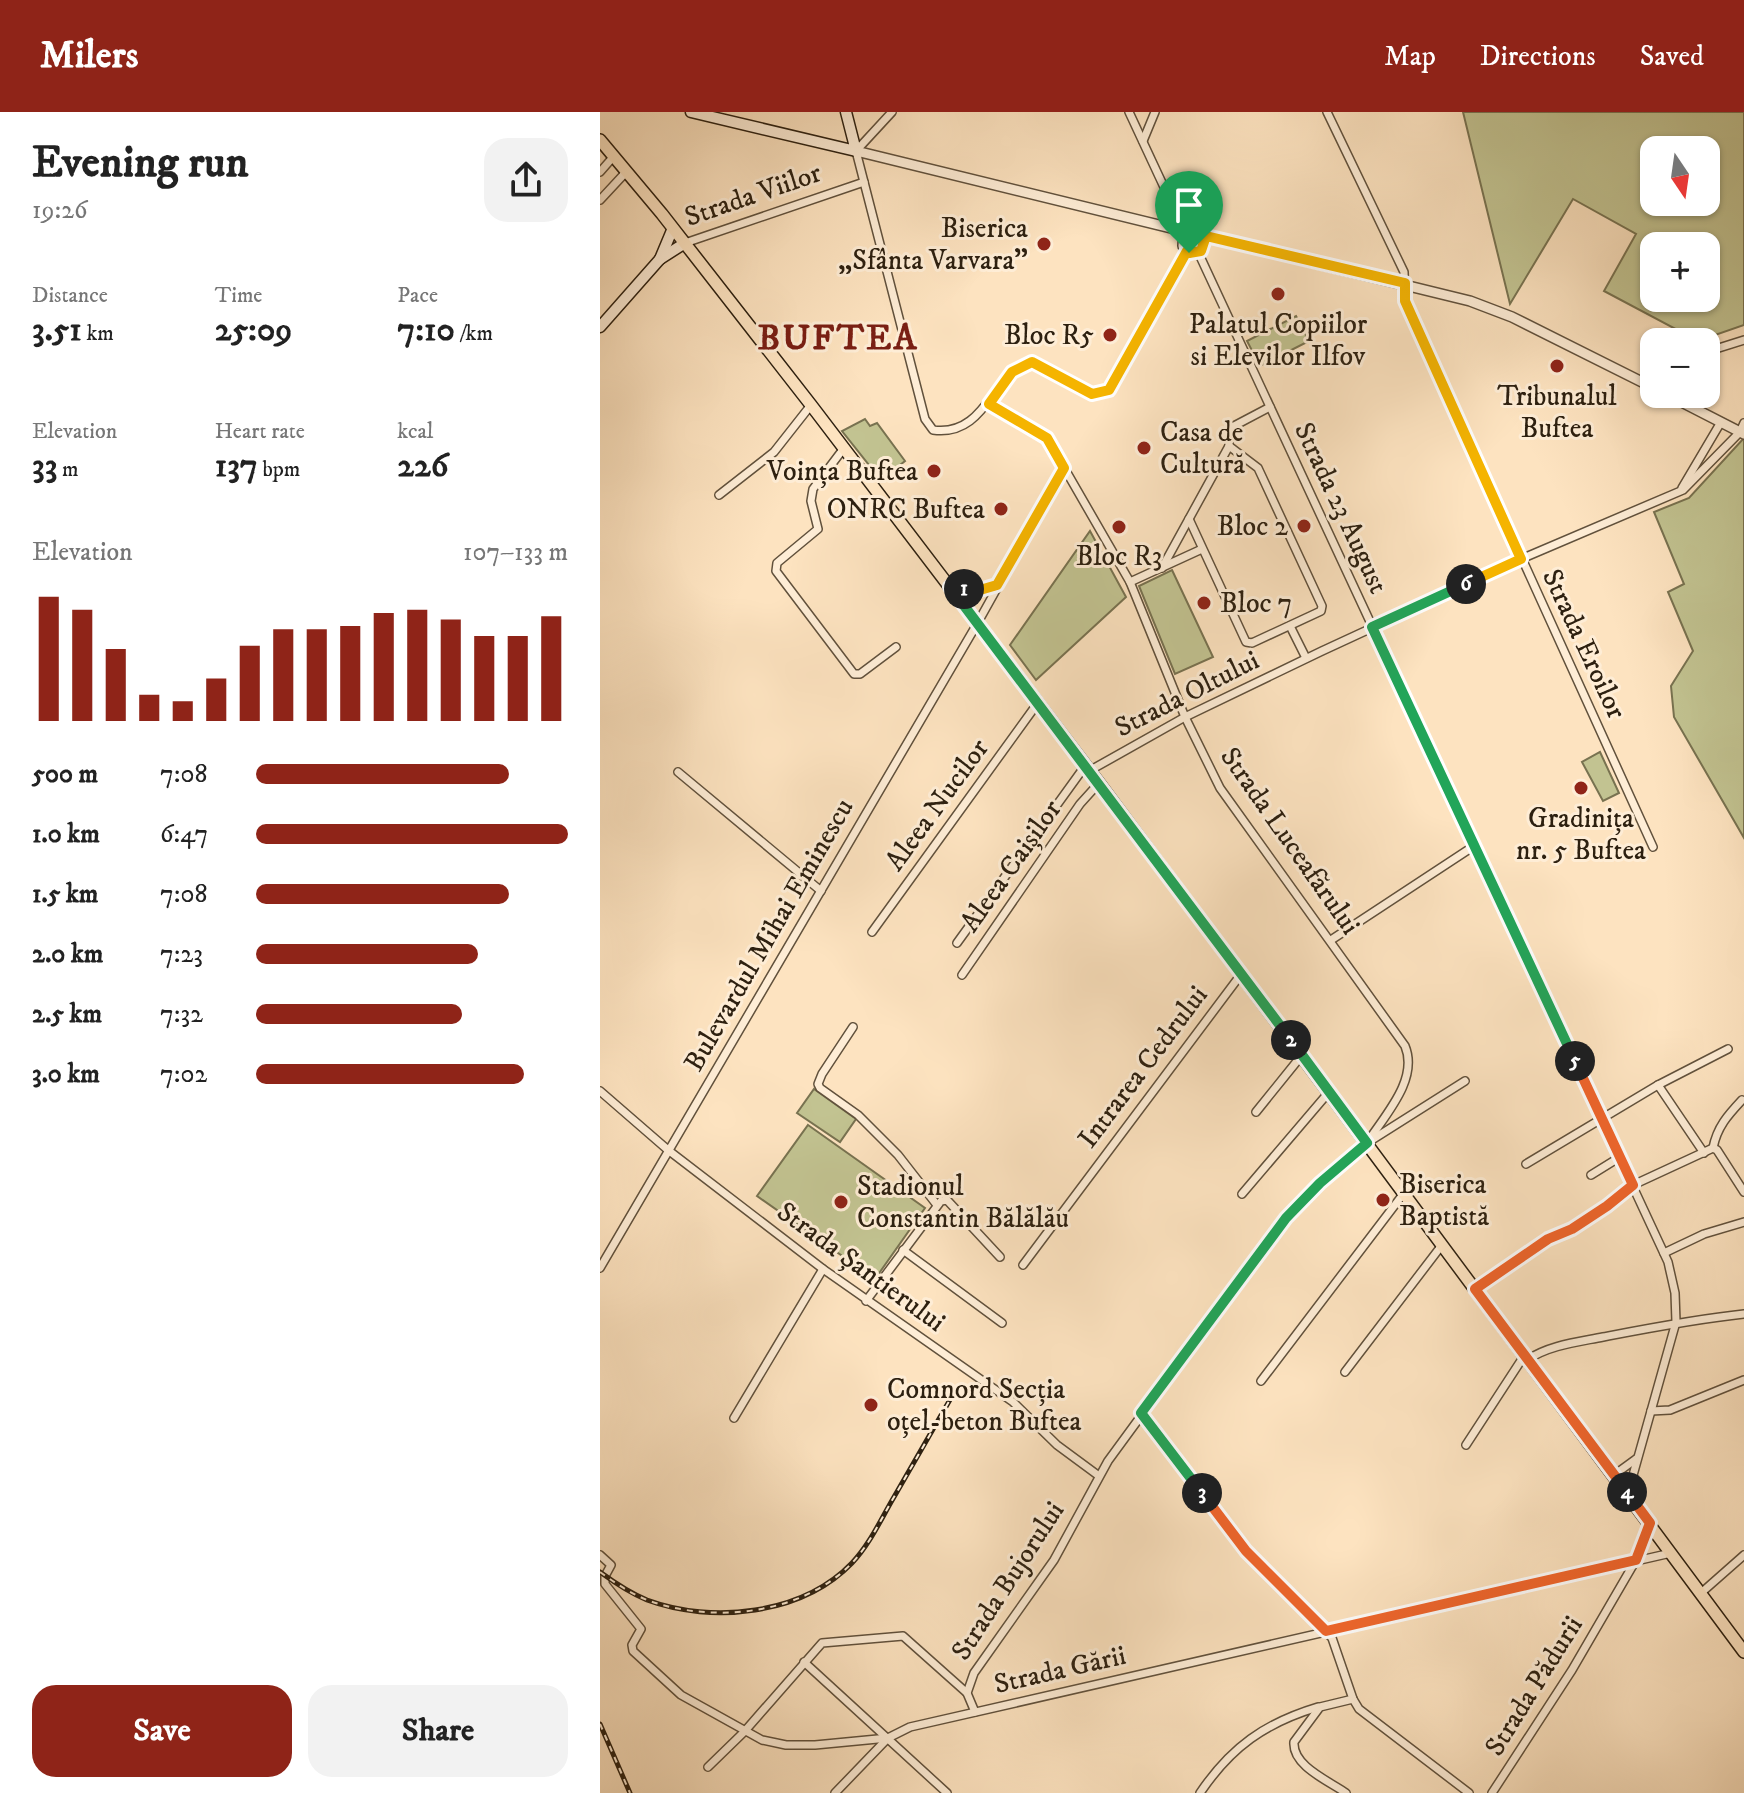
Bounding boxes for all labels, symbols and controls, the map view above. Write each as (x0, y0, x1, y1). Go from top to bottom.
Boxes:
text: Milers (40, 32, 138, 80)
text: Map (1384, 39, 1436, 74)
text: Directions (1480, 39, 1596, 74)
text: Saved (1640, 39, 1704, 74)
text: Evening run (32, 136, 249, 191)
north arrow (1640, 136, 1720, 216)
map controls (1640, 136, 1720, 408)
button: share (484, 138, 568, 222)
street label: Strada Viilor (680, 155, 826, 235)
pin (1155, 171, 1223, 253)
icon: arrive (1167, 183, 1211, 227)
text: 19:26 (32, 194, 88, 227)
place label: Biserica „Sfânta Varvara" (838, 211, 1028, 278)
button: + (1640, 232, 1720, 312)
marker: Biserica „Sfânta Varvara" (1035, 235, 1053, 253)
text: Distance (32, 282, 108, 309)
text: Time (215, 282, 262, 309)
text: Pace (397, 282, 438, 309)
marker: Palatul Copiilor si Elevilor Ilfov (1269, 285, 1287, 303)
place label: Palatul Copiilor si Elevilor Ilfov (1189, 307, 1368, 374)
text: 3.51 (32, 309, 82, 351)
text: 25:09 (215, 309, 292, 351)
text: 7:10 (397, 309, 455, 351)
district label: BUFTEA (758, 316, 918, 361)
place label: Bloc R5 (1004, 318, 1094, 353)
text: km (82, 320, 114, 347)
text: /km (455, 320, 493, 347)
marker: Bloc R5 (1101, 326, 1119, 344)
button: − (1640, 328, 1720, 408)
marker: Tribunalul Buftea (1548, 357, 1566, 375)
place label: Tribunalul Buftea (1497, 379, 1617, 446)
place label: Casa de Cultură (1160, 415, 1245, 482)
street label: Strada 23 August (1286, 417, 1396, 599)
text: Elevation (32, 418, 117, 445)
text: Heart rate (215, 418, 305, 445)
text: kcal (397, 418, 433, 445)
marker: Casa de Cultură (1135, 439, 1153, 457)
text: 33 (32, 445, 57, 487)
text: 137 (215, 445, 258, 487)
text: 226 (397, 445, 448, 487)
place label: Voința Buftea (766, 454, 918, 489)
text: m (57, 456, 79, 483)
text: bpm (258, 456, 300, 483)
marker: Voința Buftea (925, 462, 943, 480)
place label: ONRC Buftea (827, 492, 985, 527)
marker: ONRC Buftea (992, 500, 1010, 518)
place label: Bloc 2 (1217, 509, 1288, 544)
marker: Bloc 2 (1295, 517, 1313, 535)
marker: Bloc R3 (1110, 518, 1128, 536)
text: Elevation (32, 536, 133, 569)
text: 107–133 m (463, 536, 568, 569)
place label: Bloc R3 (1076, 539, 1162, 574)
pin: 6 (1446, 564, 1486, 604)
street label: Strada Eroilor (1534, 564, 1634, 725)
pin: 1 (944, 569, 984, 609)
text: 6 (1460, 570, 1472, 597)
text: 1 (960, 575, 968, 602)
place label: Bloc 7 (1220, 586, 1292, 621)
marker: Bloc 7 (1195, 594, 1213, 612)
street label: Strada Oltului (1109, 643, 1265, 745)
street label: Aleea Nucilor (877, 732, 997, 878)
street label: Strada Luceafărului (1212, 740, 1368, 942)
text: 500 m (32, 758, 98, 791)
text: 7:08 (160, 758, 207, 791)
marker: Gradinița nr. 5 Buftea (1572, 779, 1590, 797)
street label: Bulevardul Mihai Eminescu (677, 792, 861, 1078)
street label: Aleea Caișilor (953, 793, 1070, 939)
place label: Gradinița nr. 5 Buftea (1516, 801, 1646, 868)
text: 1.0 km (32, 818, 100, 851)
text: 6:47 (160, 818, 208, 851)
text: 1.5 km (32, 878, 98, 911)
text: 7:08 (160, 878, 207, 911)
text: 2.0 km (32, 938, 103, 971)
text: 7:23 (160, 938, 203, 971)
street label: Intrarea Cedrului (1071, 979, 1215, 1155)
text: 2.5 km (32, 998, 102, 1031)
text: 7:32 (160, 998, 203, 1031)
pin: 2 (1271, 1020, 1311, 1060)
text: 2 (1286, 1026, 1296, 1053)
pin: 5 (1555, 1041, 1595, 1081)
text: 5 (1570, 1047, 1580, 1074)
text: 3.0 km (32, 1058, 100, 1091)
text: 7:02 (160, 1058, 207, 1091)
place label: Biserica Baptistă (1399, 1167, 1489, 1234)
place label: Stadionul Constantin Bălălău (857, 1169, 1069, 1236)
marker: Biserica Baptistă (1374, 1191, 1392, 1209)
marker: Stadionul Constantin Bălălău (832, 1193, 850, 1211)
street label: Strada Șantierului (770, 1194, 952, 1340)
place label: Comnord Secția oțel-beton Buftea (887, 1372, 1082, 1439)
marker: Comnord Secția oțel-beton Buftea (862, 1396, 880, 1414)
pin: 4 (1607, 1472, 1647, 1512)
pin: 3 (1182, 1473, 1222, 1513)
text: 4 (1621, 1478, 1633, 1505)
text: 3 (1198, 1479, 1206, 1506)
street label: Strada Bujorului (944, 1495, 1072, 1667)
street label: Strada Pădurii (1477, 1610, 1591, 1762)
street label: Strada Gării (991, 1638, 1129, 1702)
button: Save (32, 1685, 292, 1777)
button: Share (308, 1685, 568, 1777)

